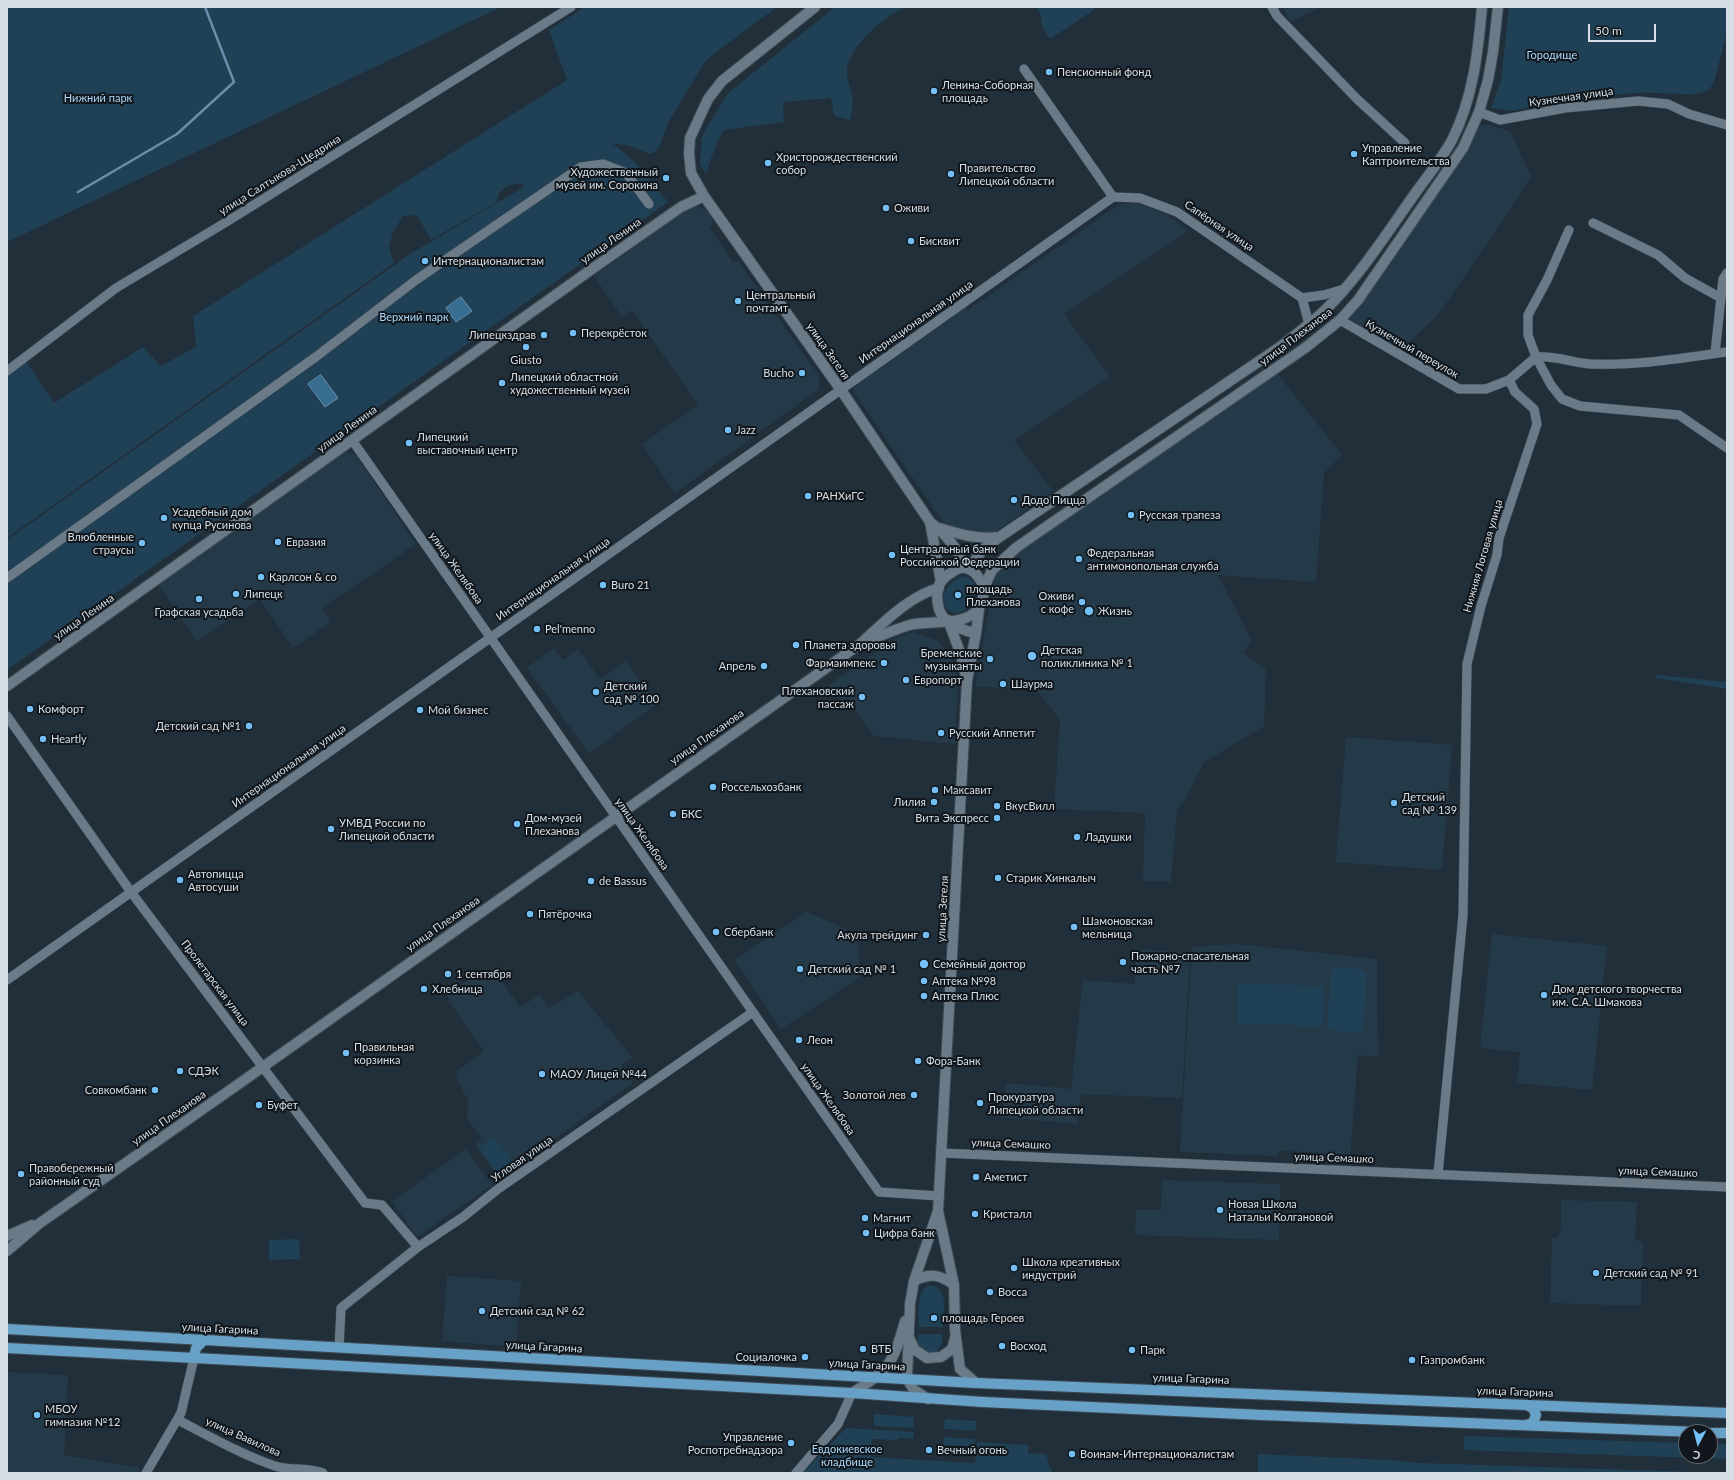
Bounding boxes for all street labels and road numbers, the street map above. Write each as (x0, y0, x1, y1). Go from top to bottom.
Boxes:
street label: Кузнечная улица (1528, 85, 1614, 109)
street label: улица Салтыкова-Щедрина (217, 132, 343, 218)
street label: Сапёрная улица (1182, 198, 1256, 254)
street label: улица Ленина (578, 215, 644, 267)
street label: Интернациональная улица (857, 278, 975, 366)
street label: улица Плеханова (1257, 305, 1335, 369)
street label: Кузнечный переулок (1363, 317, 1461, 381)
street label: улица Зегеля (803, 320, 853, 382)
street label: улица Ленина (315, 403, 379, 455)
street label: Нижняя Логовая улица (1461, 498, 1505, 614)
street label: улица Желябова (426, 529, 486, 607)
street label: Интернациональная улица (494, 535, 612, 623)
street label: улица Ленина (51, 591, 117, 643)
street label: улица Плеханова (667, 707, 747, 767)
street label: Интернациональная улица (230, 722, 348, 810)
street label: улица Желябова (612, 795, 672, 873)
street label: улица Зегеля (935, 875, 951, 943)
street label: улица Плеханова (403, 894, 483, 954)
street label: Пролетарская улица (178, 937, 252, 1029)
street label: улица Желябова (798, 1060, 858, 1138)
street label: улица Плеханова (129, 1088, 209, 1148)
street label: Угловая улица (489, 1133, 555, 1185)
street label: улица Семашко (971, 1136, 1051, 1152)
street label: улица Семашко (1294, 1150, 1374, 1166)
street label: улица Семашко (1618, 1164, 1698, 1180)
street label: улица Гагарина (181, 1320, 259, 1338)
street label: улица Гагарина (505, 1338, 583, 1356)
street label: улица Гагарина (828, 1356, 906, 1374)
street label: улица Гагарина (1152, 1371, 1230, 1387)
street label: улица Гагарина (1476, 1384, 1554, 1400)
street label: улица Вавилова (203, 1415, 283, 1459)

